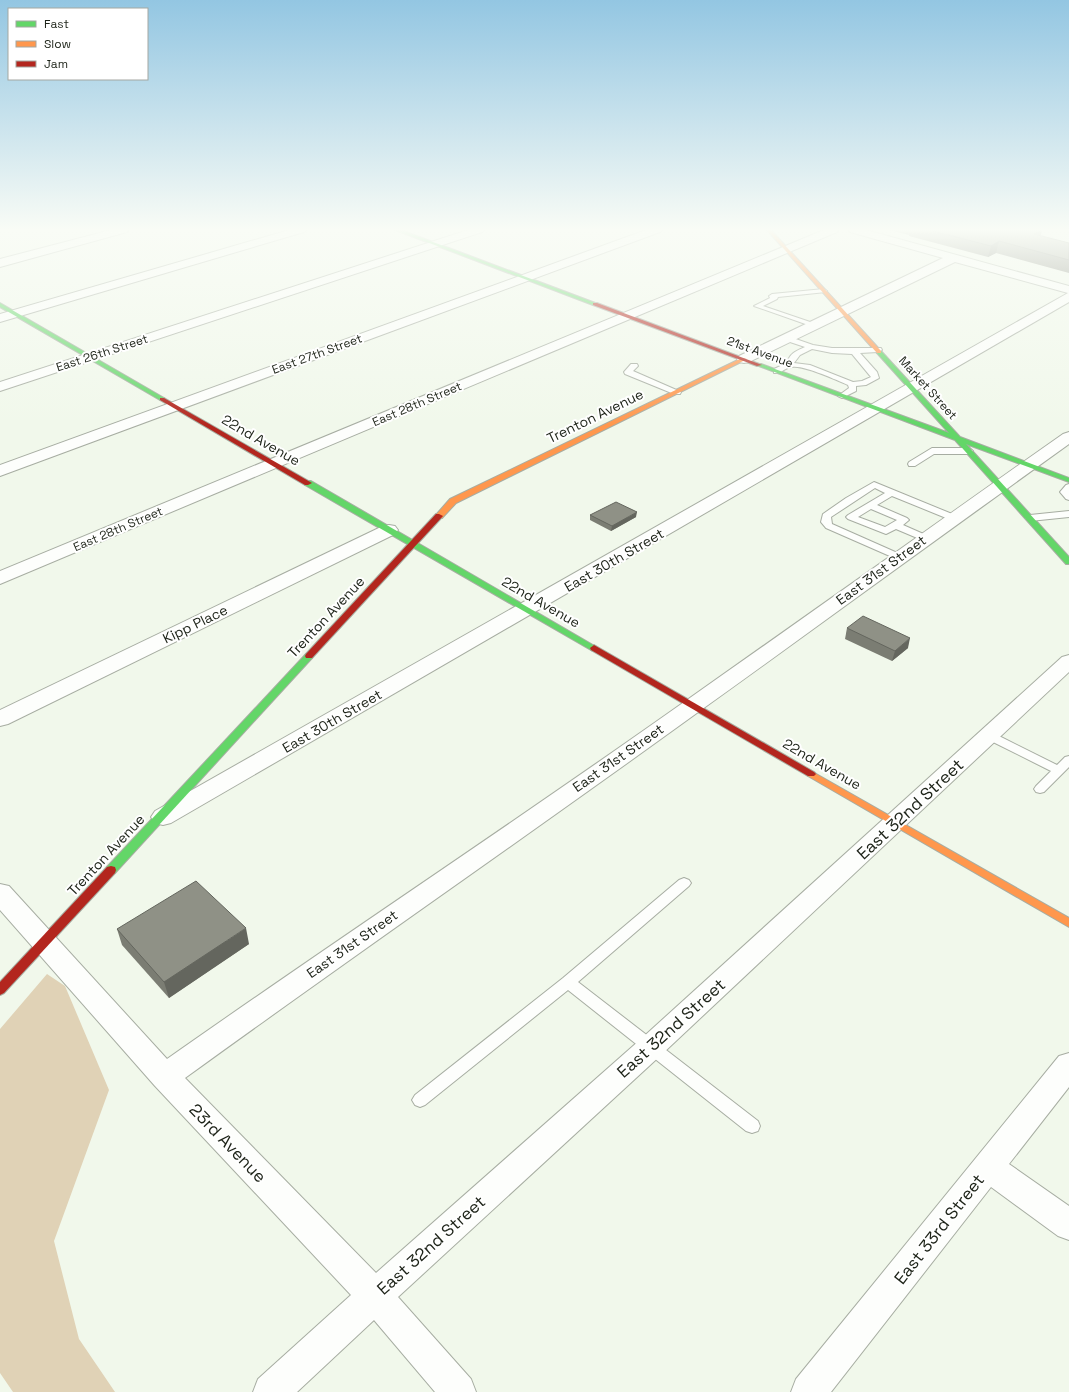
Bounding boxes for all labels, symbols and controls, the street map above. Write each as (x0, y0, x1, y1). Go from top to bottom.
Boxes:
legend (8, 8, 148, 80)
text: Fast (44, 16, 69, 32)
text: Slow (44, 36, 71, 52)
text: Jam (44, 56, 68, 72)
street label: East 27th Street (270, 330, 364, 378)
street label: East 26th Street (54, 331, 150, 375)
street label: 21st Avenue (725, 333, 795, 371)
street label: Market Street (895, 353, 961, 423)
street label: East 28th Street (370, 378, 464, 430)
street label: Trenton Avenue (544, 385, 646, 447)
street label: 22nd Avenue (219, 410, 303, 470)
street label: East 28th Street (71, 503, 165, 555)
street label: East 30th Street (561, 524, 667, 596)
street label: East 31st Street (832, 531, 930, 609)
street label: Trenton Avenue (284, 572, 368, 662)
street label: 22nd Avenue (499, 572, 583, 632)
street label: Kipp Place (160, 601, 230, 647)
street label: East 30th Street (279, 685, 385, 757)
street label: East 31st Street (569, 720, 667, 796)
street label: 22nd Avenue (780, 734, 864, 794)
street label: East 32nd Street (852, 754, 968, 864)
street label: Trenton Avenue (64, 810, 148, 900)
street label: East 31st Street (303, 906, 401, 982)
street label: East 32nd Street (612, 973, 730, 1082)
street label: 23rd Avenue (185, 1099, 271, 1187)
street label: East 33rd Street (889, 1169, 989, 1289)
street label: East 32nd Street (372, 1190, 490, 1299)

